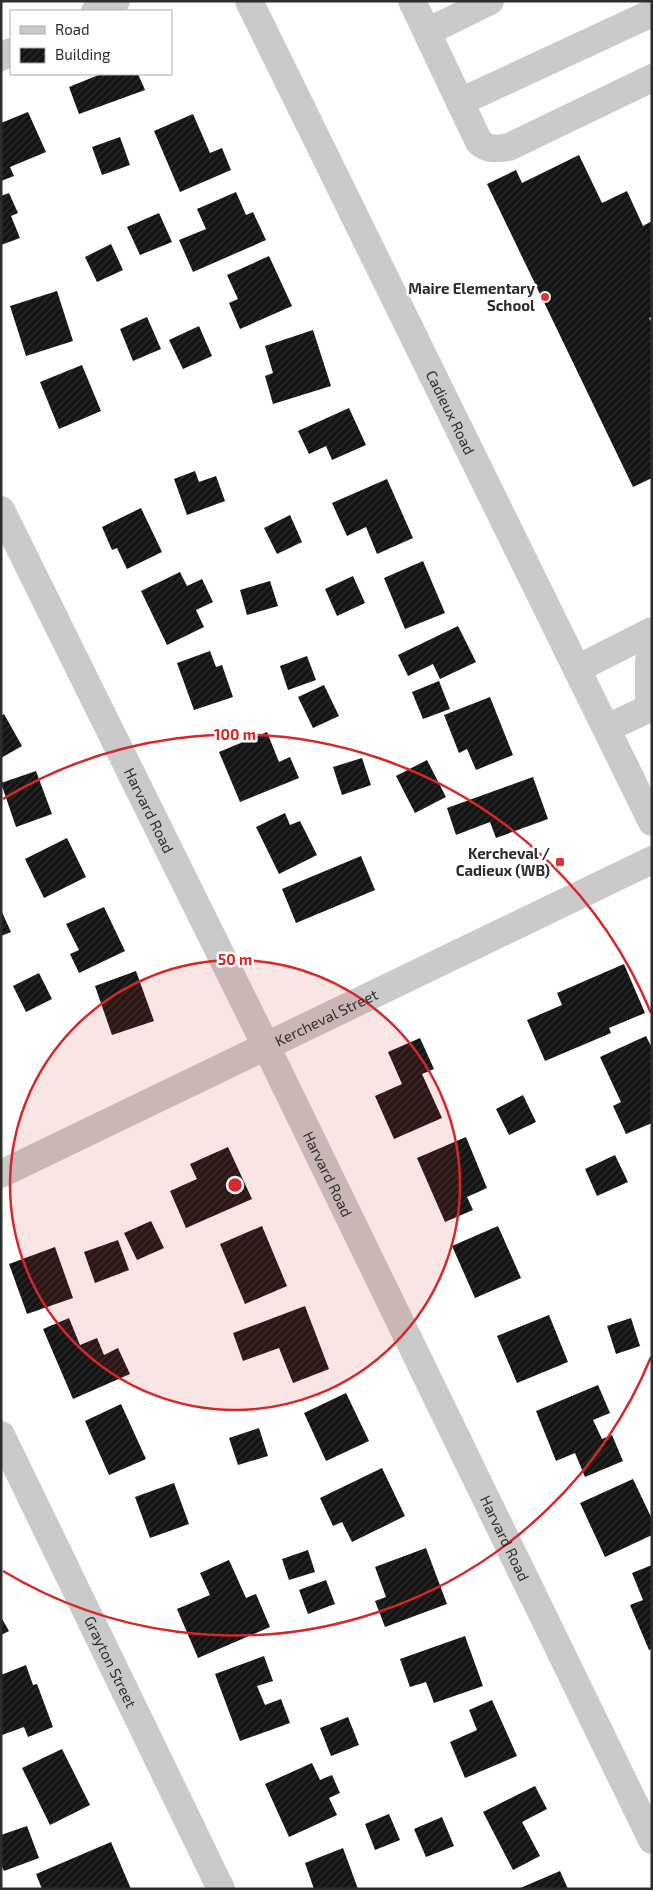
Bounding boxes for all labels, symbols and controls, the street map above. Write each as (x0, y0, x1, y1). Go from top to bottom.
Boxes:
legend (10, 10, 172, 75)
text: Road (55, 20, 90, 38)
text: Building (55, 45, 111, 63)
place label: Maire Elementary School (408, 279, 536, 314)
marker: Maire Elementary School (539, 291, 551, 303)
street label: Cadieux Road (423, 367, 479, 457)
text: 100 m (214, 725, 256, 743)
street label: Harvard Road (121, 765, 178, 856)
place label: Kercheval / Cadieux (WB) (456, 844, 550, 879)
marker: Kercheval / Cadieux (WB) (554, 856, 566, 868)
text: 50 m (218, 950, 252, 968)
street label: Kercheval Street (272, 985, 381, 1050)
street label: Harvard Road (300, 1128, 357, 1219)
centre of rings (226, 1176, 244, 1194)
street label: Harvard Road (477, 1492, 534, 1584)
street label: Grayton Street (81, 1613, 141, 1711)

